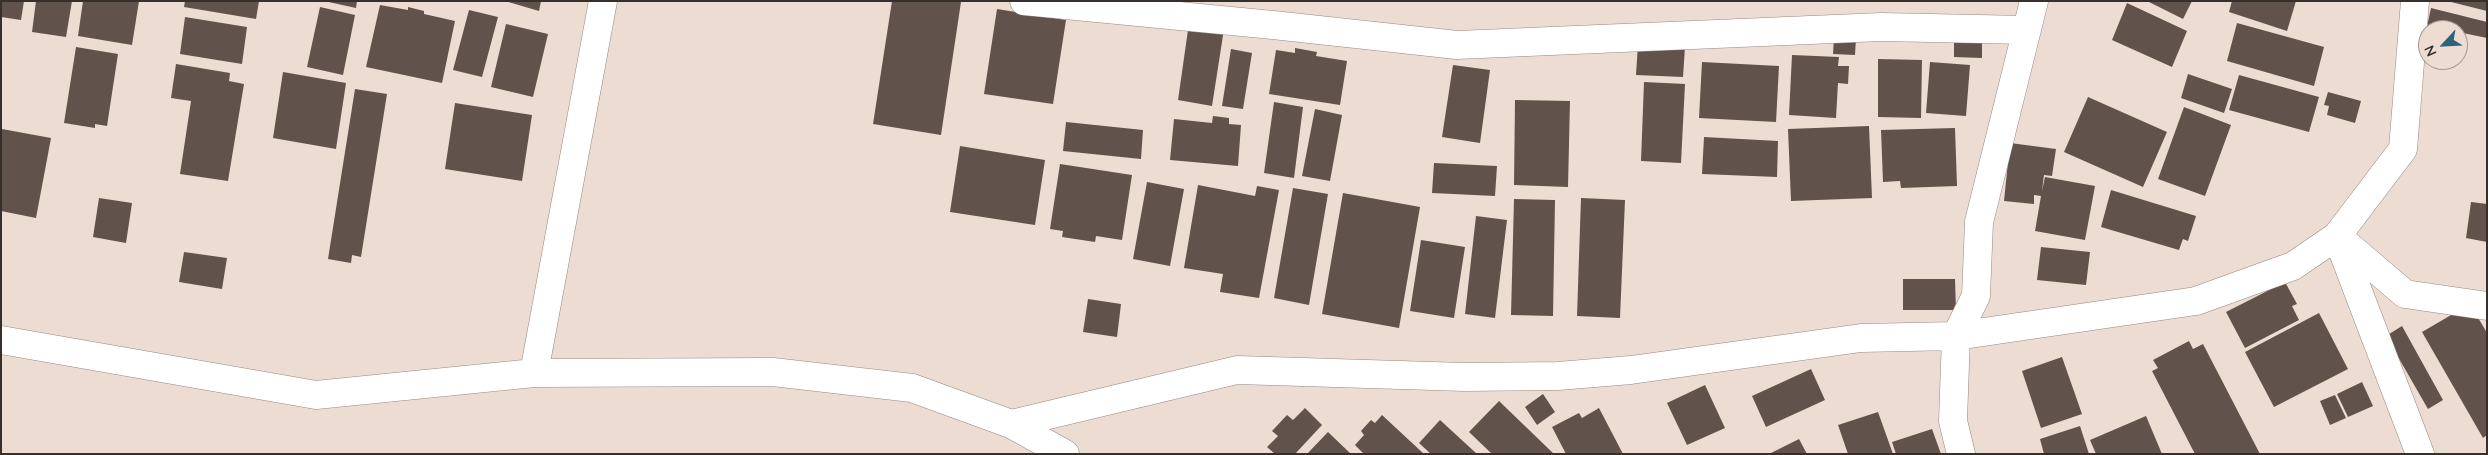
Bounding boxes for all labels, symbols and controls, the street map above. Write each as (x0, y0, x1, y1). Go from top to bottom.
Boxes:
north arrow (2418, 20, 2468, 70)
text: N (2420, 42, 2441, 59)

